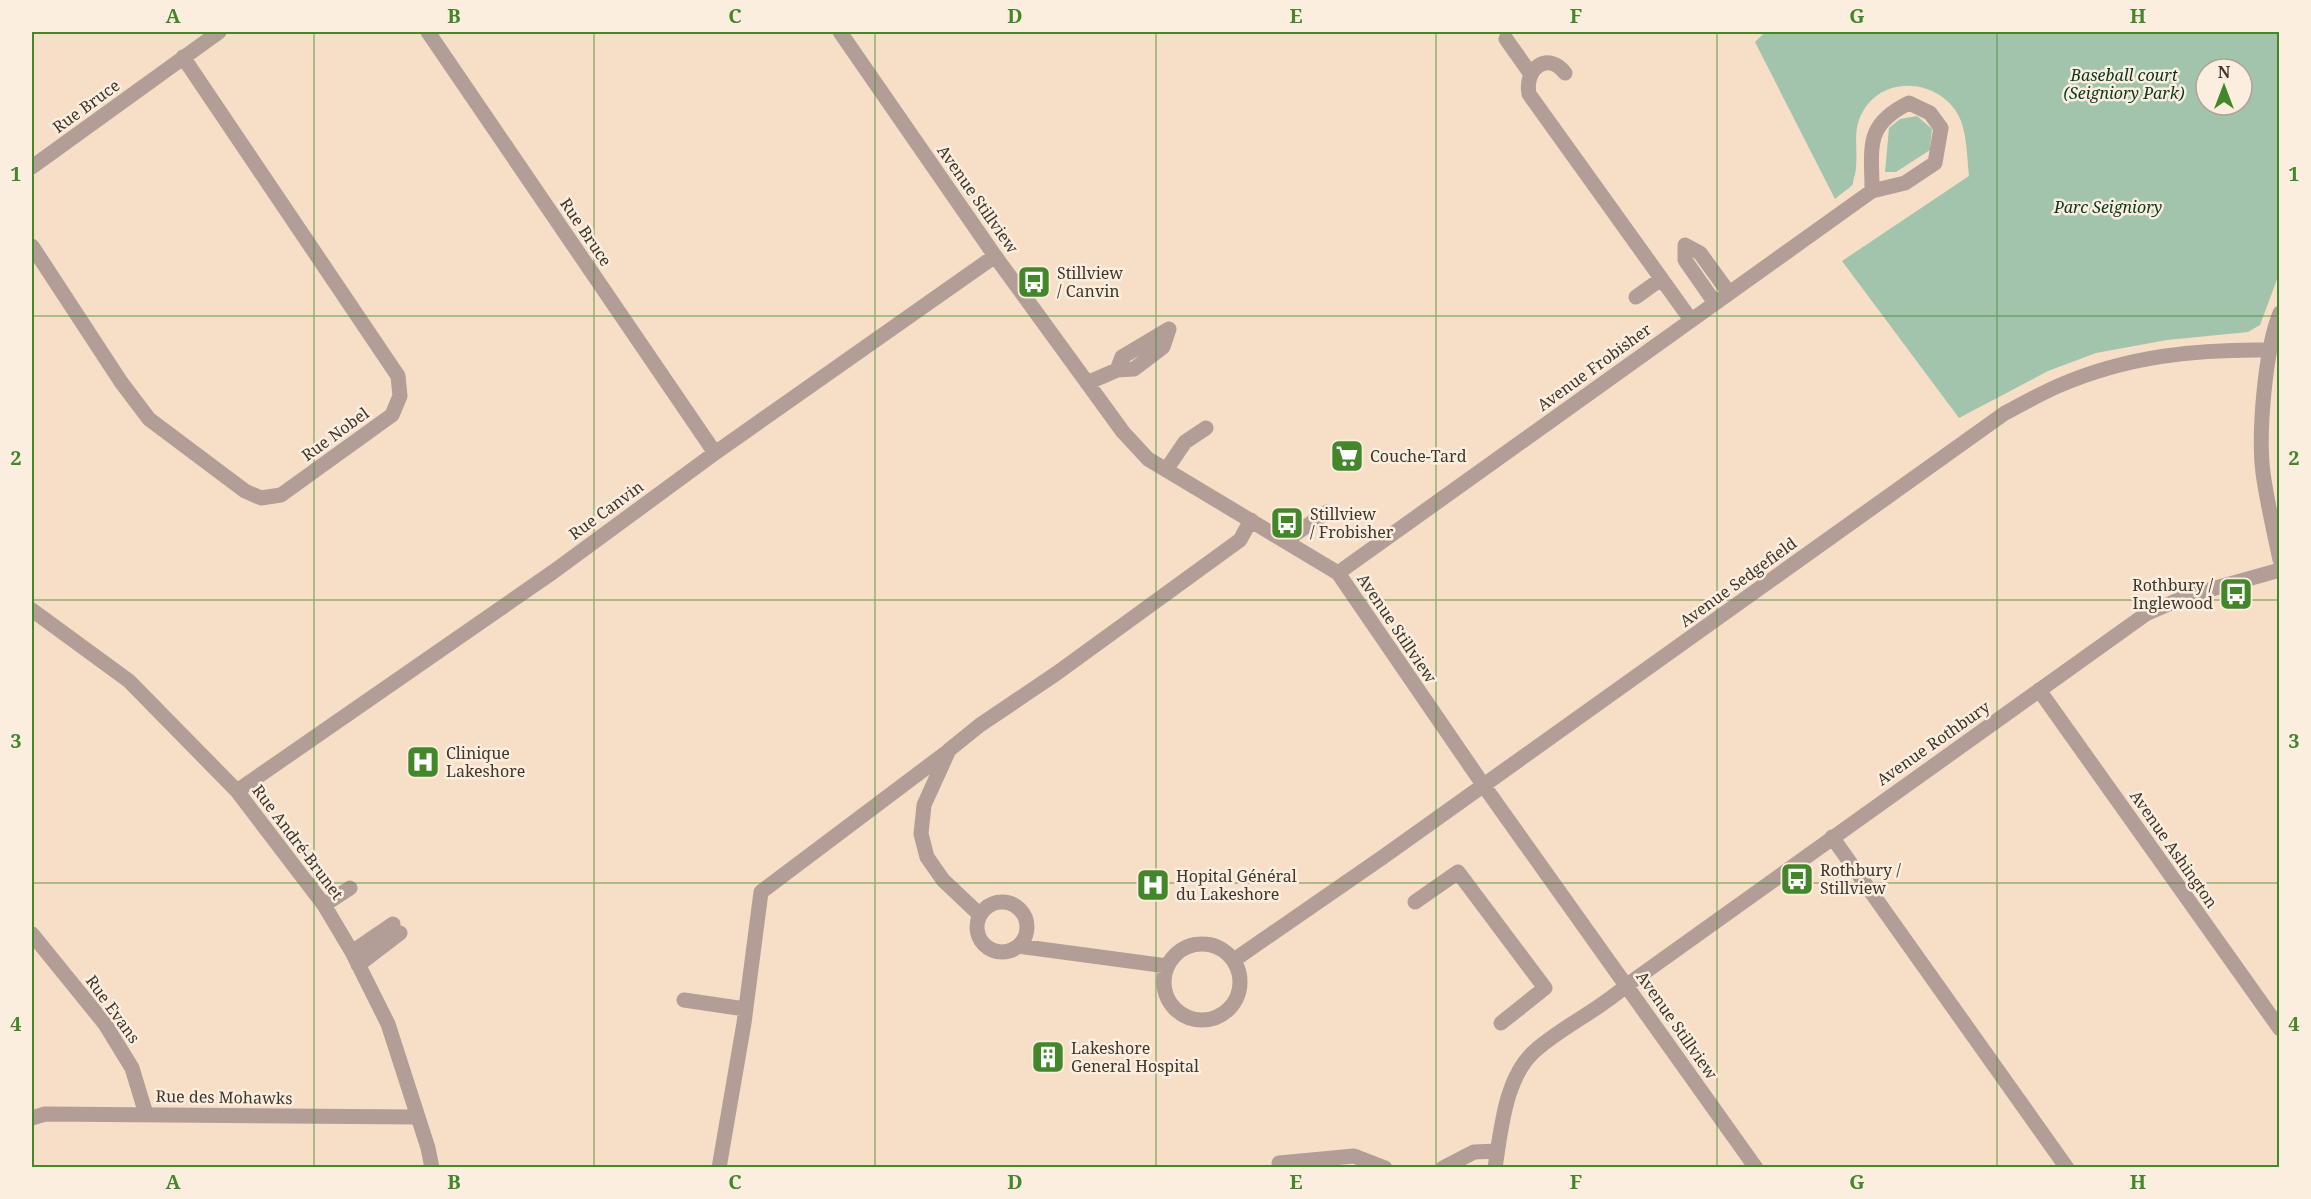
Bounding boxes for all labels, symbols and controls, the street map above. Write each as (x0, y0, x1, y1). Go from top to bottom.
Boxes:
text: A (165, 2, 181, 29)
text: B (447, 2, 461, 29)
text: C (728, 2, 742, 29)
text: D (1007, 2, 1023, 29)
text: E (1289, 2, 1303, 29)
text: F (1570, 2, 1582, 29)
text: G (1849, 2, 1865, 29)
text: H (2130, 2, 2146, 29)
north arrow (2194, 57, 2254, 117)
text: N (2218, 61, 2231, 83)
park label: Baseball court (Seigniory Park) (2064, 64, 2185, 104)
street label: Rue Bruce (48, 74, 124, 138)
street label: Avenue Stillview (932, 140, 1024, 258)
text: 1 (10, 160, 22, 187)
text: 1 (2288, 160, 2300, 187)
street label: Rue Bruce (555, 194, 617, 270)
park label: Parc Seigniory (2053, 196, 2162, 218)
place label: Stillview / Canvin (1057, 262, 1123, 302)
bus stop icon: Stillview / Canvin (1016, 264, 1052, 300)
street label: Avenue Frobisher (1533, 318, 1656, 416)
street label: Rue Nobel (297, 402, 373, 466)
supermarket icon: Couche-Tard (1329, 438, 1365, 474)
text: 2 (10, 444, 22, 471)
text: 2 (2288, 444, 2300, 471)
place label: Couche-Tard (1370, 445, 1467, 467)
street label: Rue Canvin (564, 475, 648, 545)
place label: Stillview / Frobisher (1310, 503, 1394, 543)
bus stop icon: Stillview / Frobisher (1269, 505, 1305, 541)
street label: Avenue Sedgefield (1675, 532, 1801, 632)
street label: Avenue Stillview (1352, 569, 1442, 687)
place label: Rothbury / Inglewood (2132, 574, 2213, 614)
bus stop icon: Rothbury / Inglewood (2218, 576, 2254, 612)
street label: Avenue Rothbury (1872, 695, 1995, 790)
text: 3 (10, 727, 22, 754)
text: 3 (2288, 727, 2300, 754)
place label: Clinique Lakeshore (446, 742, 525, 782)
hospital icon: Clinique Lakeshore (405, 744, 441, 780)
street label: Rue André-Brunet (248, 780, 349, 904)
street label: Avenue Ashington (2125, 786, 2223, 912)
place label: Rothbury / Stillview (1820, 859, 1901, 899)
bus stop icon: Rothbury / Stillview (1779, 861, 1815, 897)
place label: Hopital Général du Lakeshore (1176, 865, 1297, 905)
hospital icon: Hopital Général du Lakeshore (1135, 867, 1171, 903)
street label: Avenue Stillview (1631, 966, 1723, 1084)
street label: Rue Evans (81, 971, 145, 1047)
text: 4 (10, 1010, 22, 1037)
text: 4 (2288, 1010, 2300, 1037)
place label: Lakeshore General Hospital (1071, 1037, 1199, 1077)
building icon: Lakeshore General Hospital (1030, 1039, 1066, 1075)
street label: Rue des Mohawks (155, 1085, 293, 1109)
text: A (165, 1168, 181, 1195)
text: B (447, 1168, 461, 1195)
text: C (728, 1168, 742, 1195)
text: D (1007, 1168, 1023, 1195)
text: E (1289, 1168, 1303, 1195)
text: F (1570, 1168, 1582, 1195)
text: G (1849, 1168, 1865, 1195)
text: H (2130, 1168, 2146, 1195)

